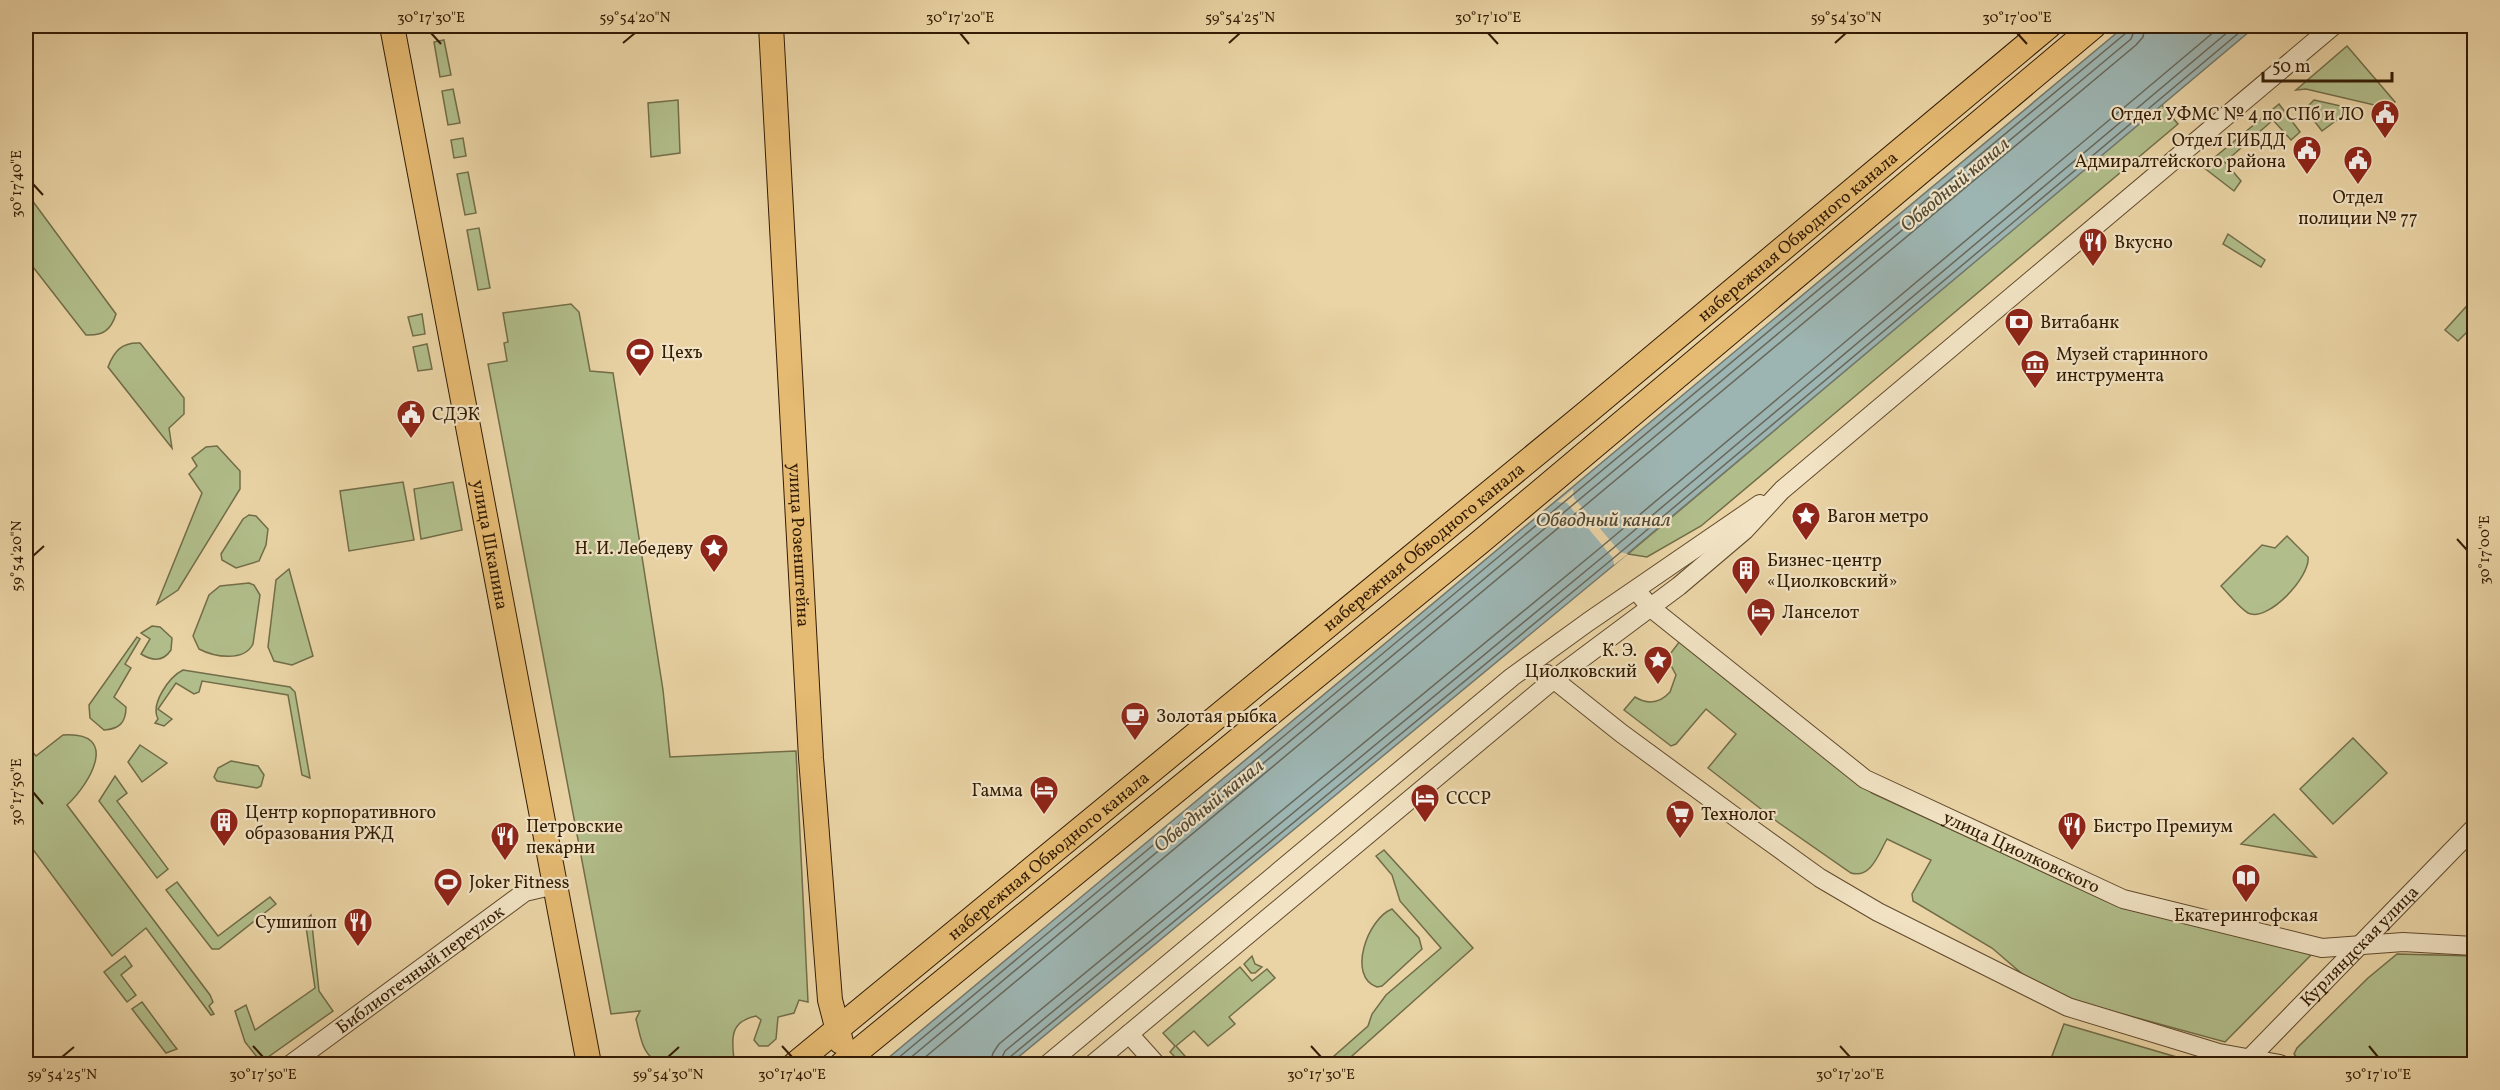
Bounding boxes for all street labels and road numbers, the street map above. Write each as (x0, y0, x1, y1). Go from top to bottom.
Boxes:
street label: набережная Обводного канала (1693, 146, 1904, 329)
street label: набережная Обводного канала (1318, 457, 1531, 638)
street label: улица Розенштейна (781, 463, 815, 628)
street label: улица Шкапина (464, 478, 514, 612)
street label: набережная Обводного канала (943, 766, 1155, 947)
street label: улица Циолковского (1938, 806, 2104, 900)
street label: Курляндская улица (2295, 881, 2425, 1013)
street label: Библиотечный переулок (331, 900, 510, 1041)

